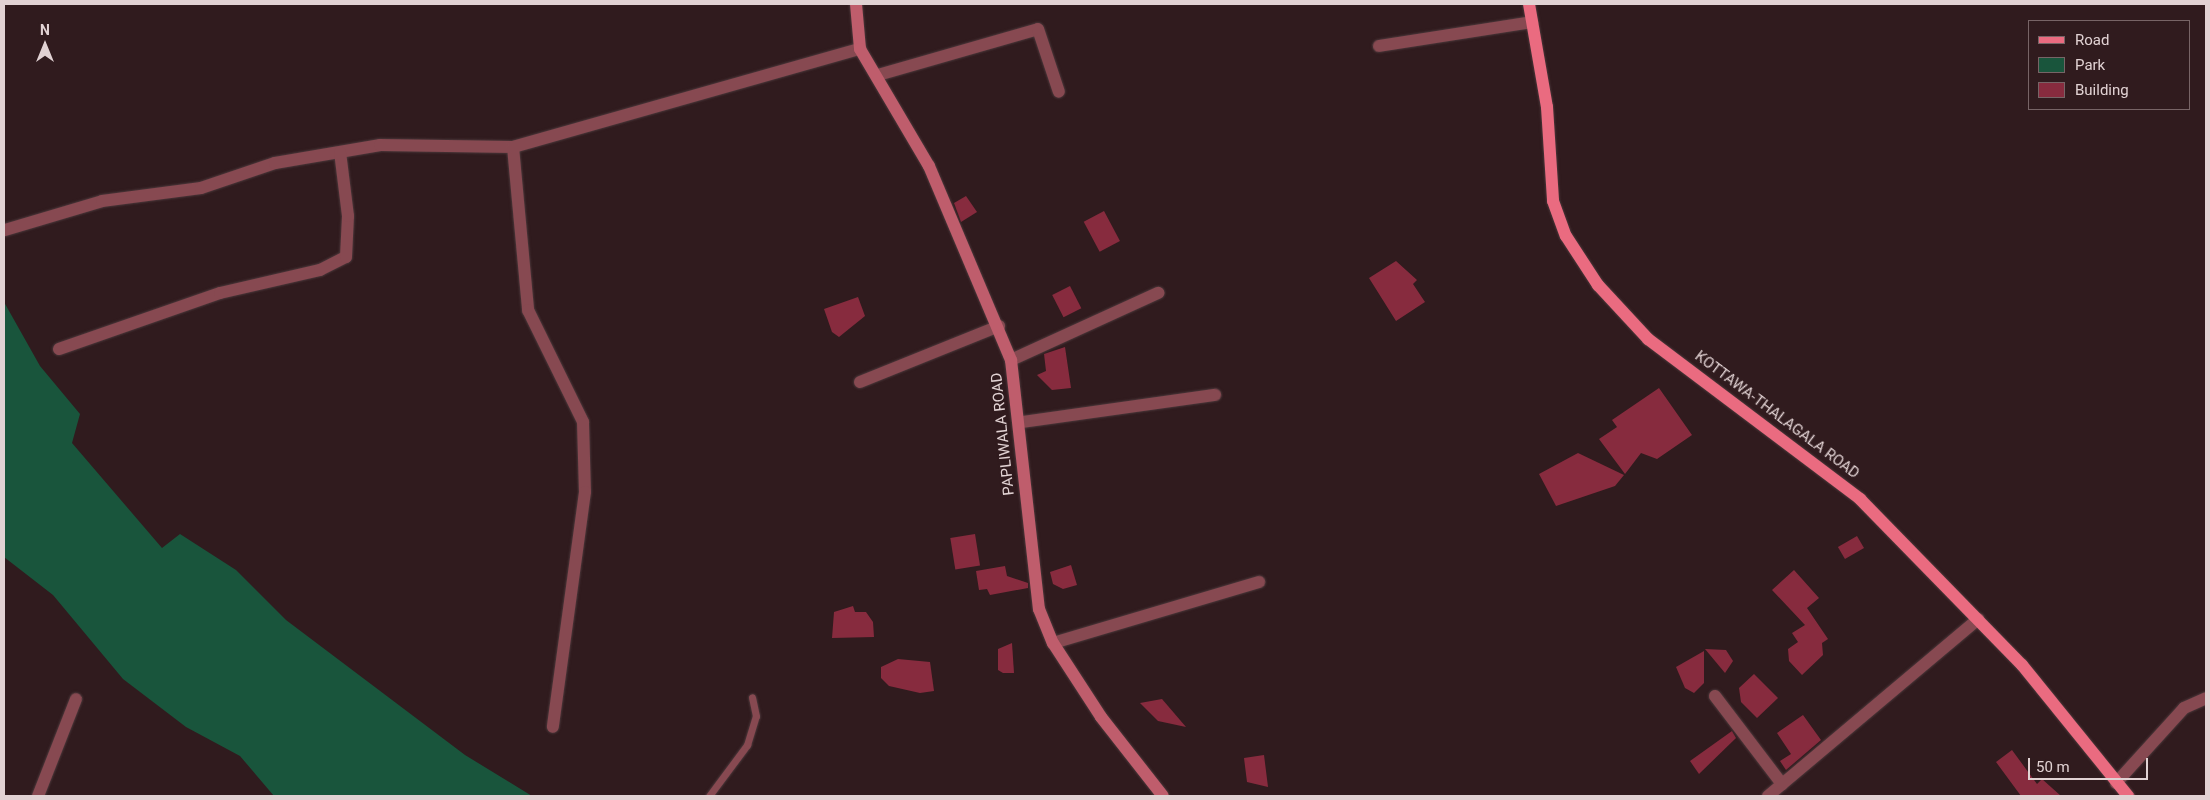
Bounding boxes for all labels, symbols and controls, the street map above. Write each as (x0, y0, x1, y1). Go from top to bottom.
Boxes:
north arrow (20, 20, 70, 70)
legend (2028, 20, 2190, 110)
text: N (40, 22, 50, 38)
text: Road (2075, 31, 2109, 49)
text: Park (2075, 56, 2105, 74)
text: Building (2075, 81, 2129, 99)
street label: KOTTAWA-THALAGALA ROAD (1691, 347, 1863, 483)
street label: PAPLIWALA ROAD (988, 372, 1018, 496)
scale bar (2030, 748, 2150, 780)
text: 50 m (2036, 758, 2070, 776)

